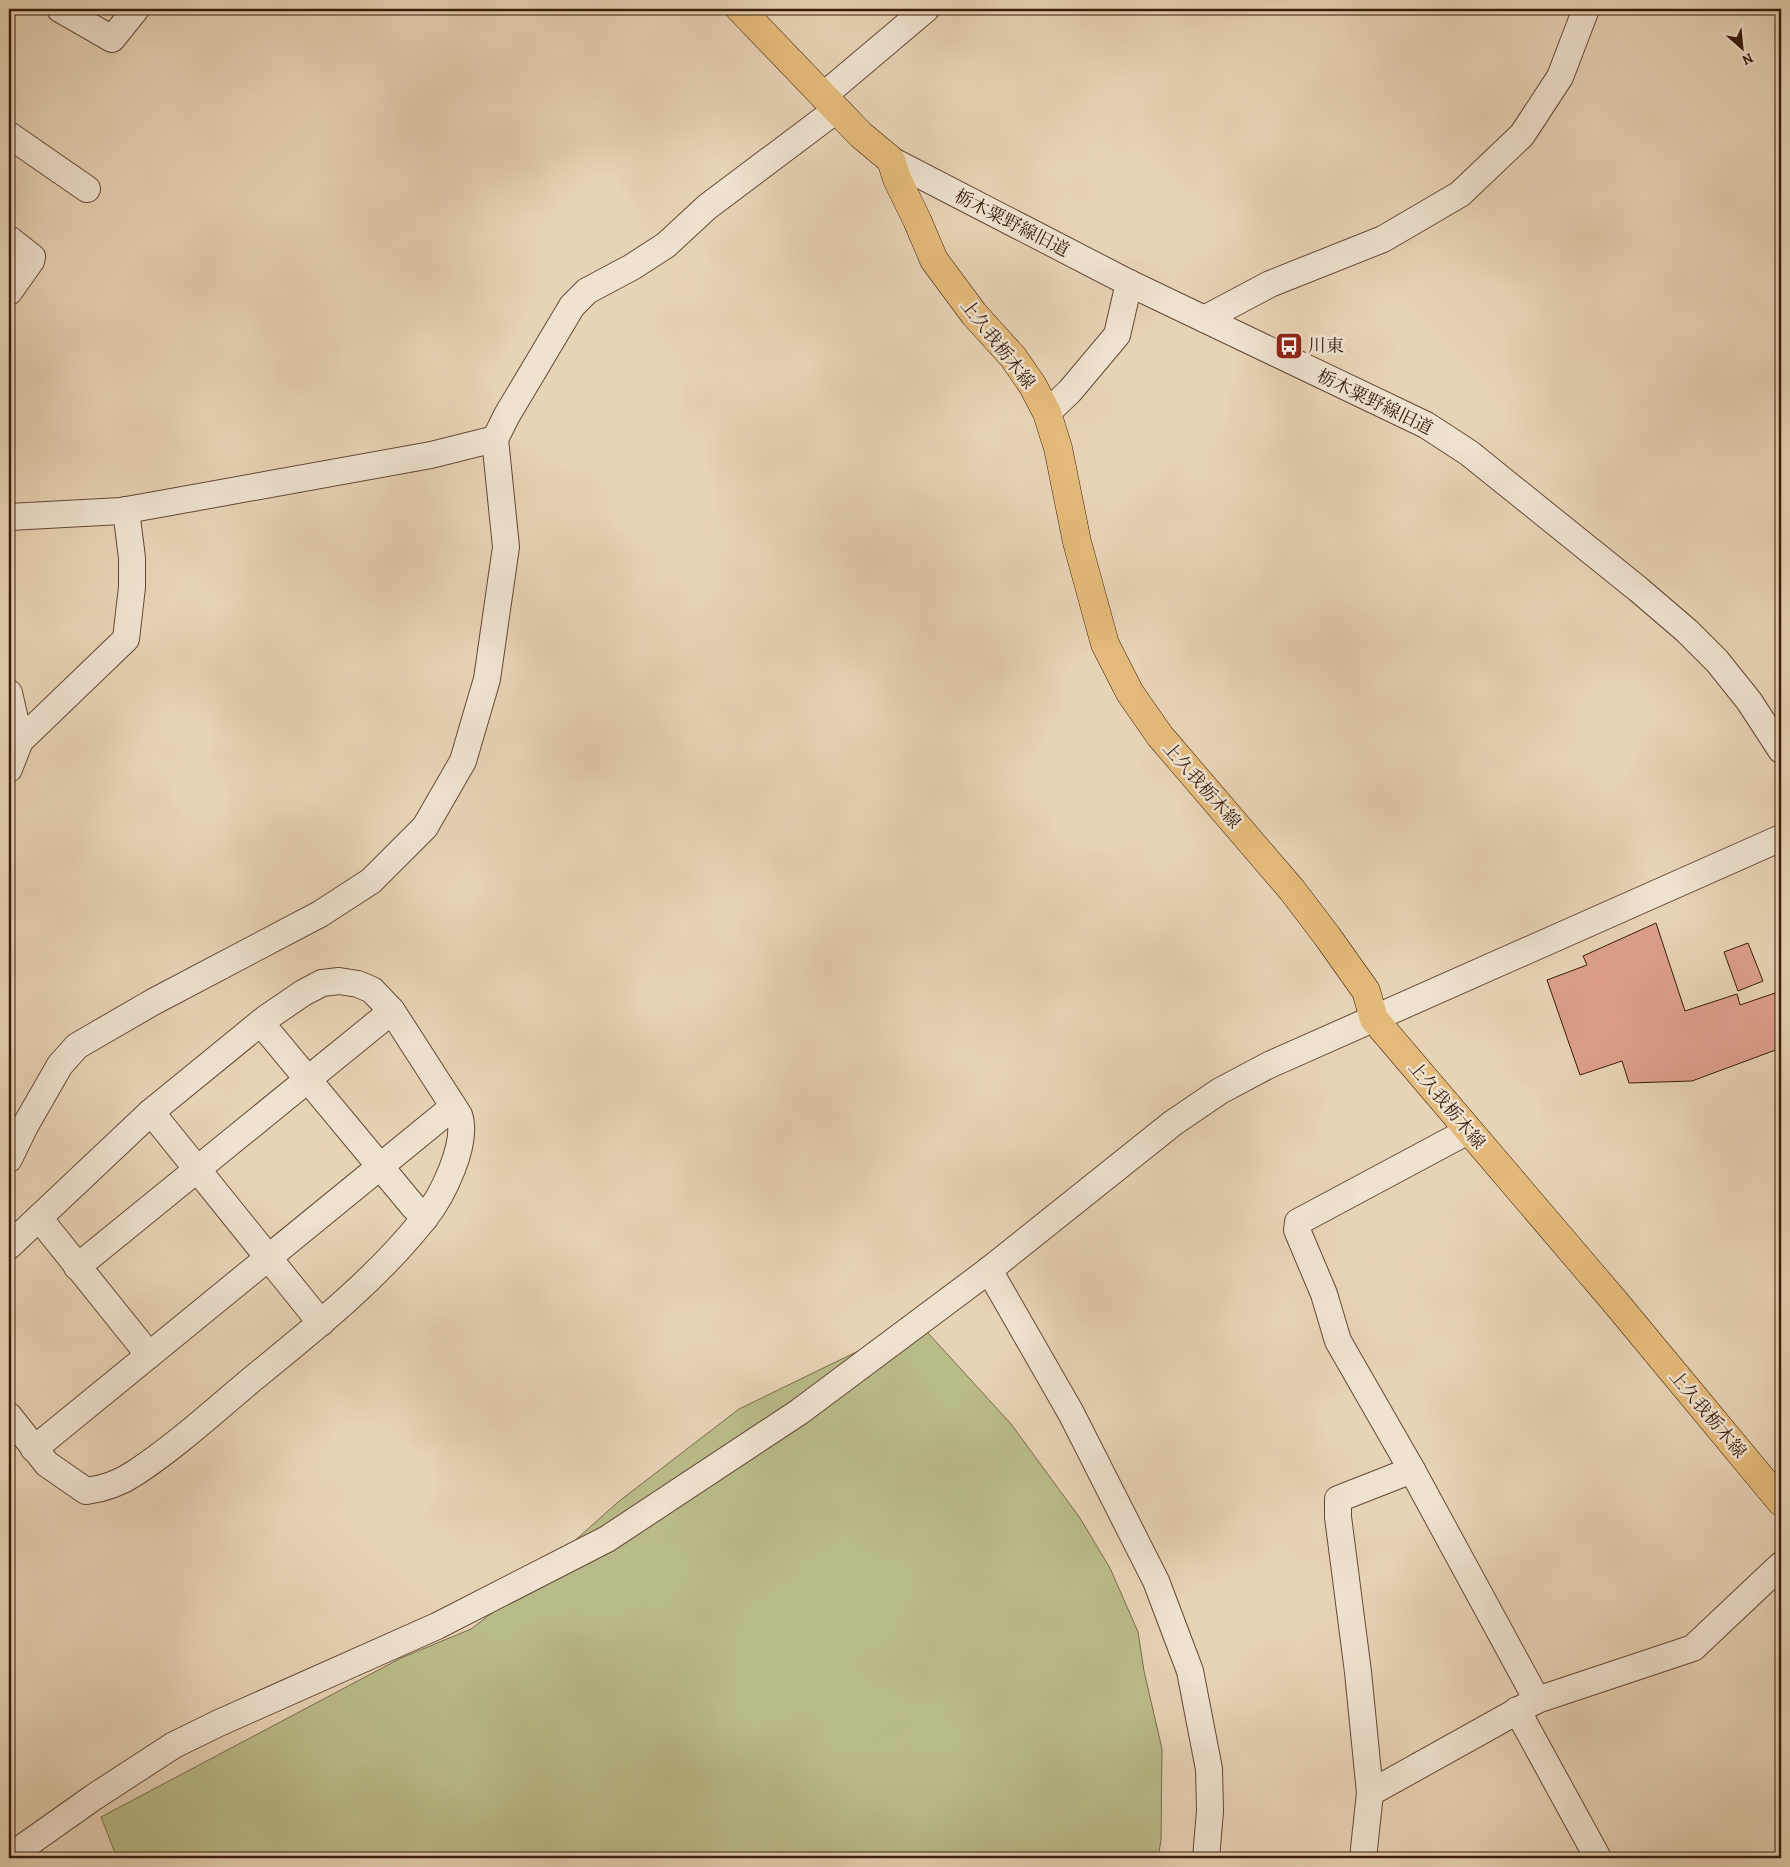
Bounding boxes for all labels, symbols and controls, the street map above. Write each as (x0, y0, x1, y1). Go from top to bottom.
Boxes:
north arrow (1718, 22, 1768, 72)
text: N (1739, 48, 1757, 70)
street label: 栃木粟野線旧道 (950, 184, 1074, 262)
street label: 上久我栃木線 (955, 294, 1041, 394)
bus stop icon: 川東 (1274, 331, 1304, 361)
place label: 川東 (1308, 334, 1344, 358)
street label: 栃木粟野線旧道 (1313, 364, 1437, 440)
street label: 上久我栃木線 (1158, 736, 1246, 834)
street label: 上久我栃木線 (1403, 1056, 1491, 1154)
street label: 上久我栃木線 (1664, 1365, 1752, 1463)

